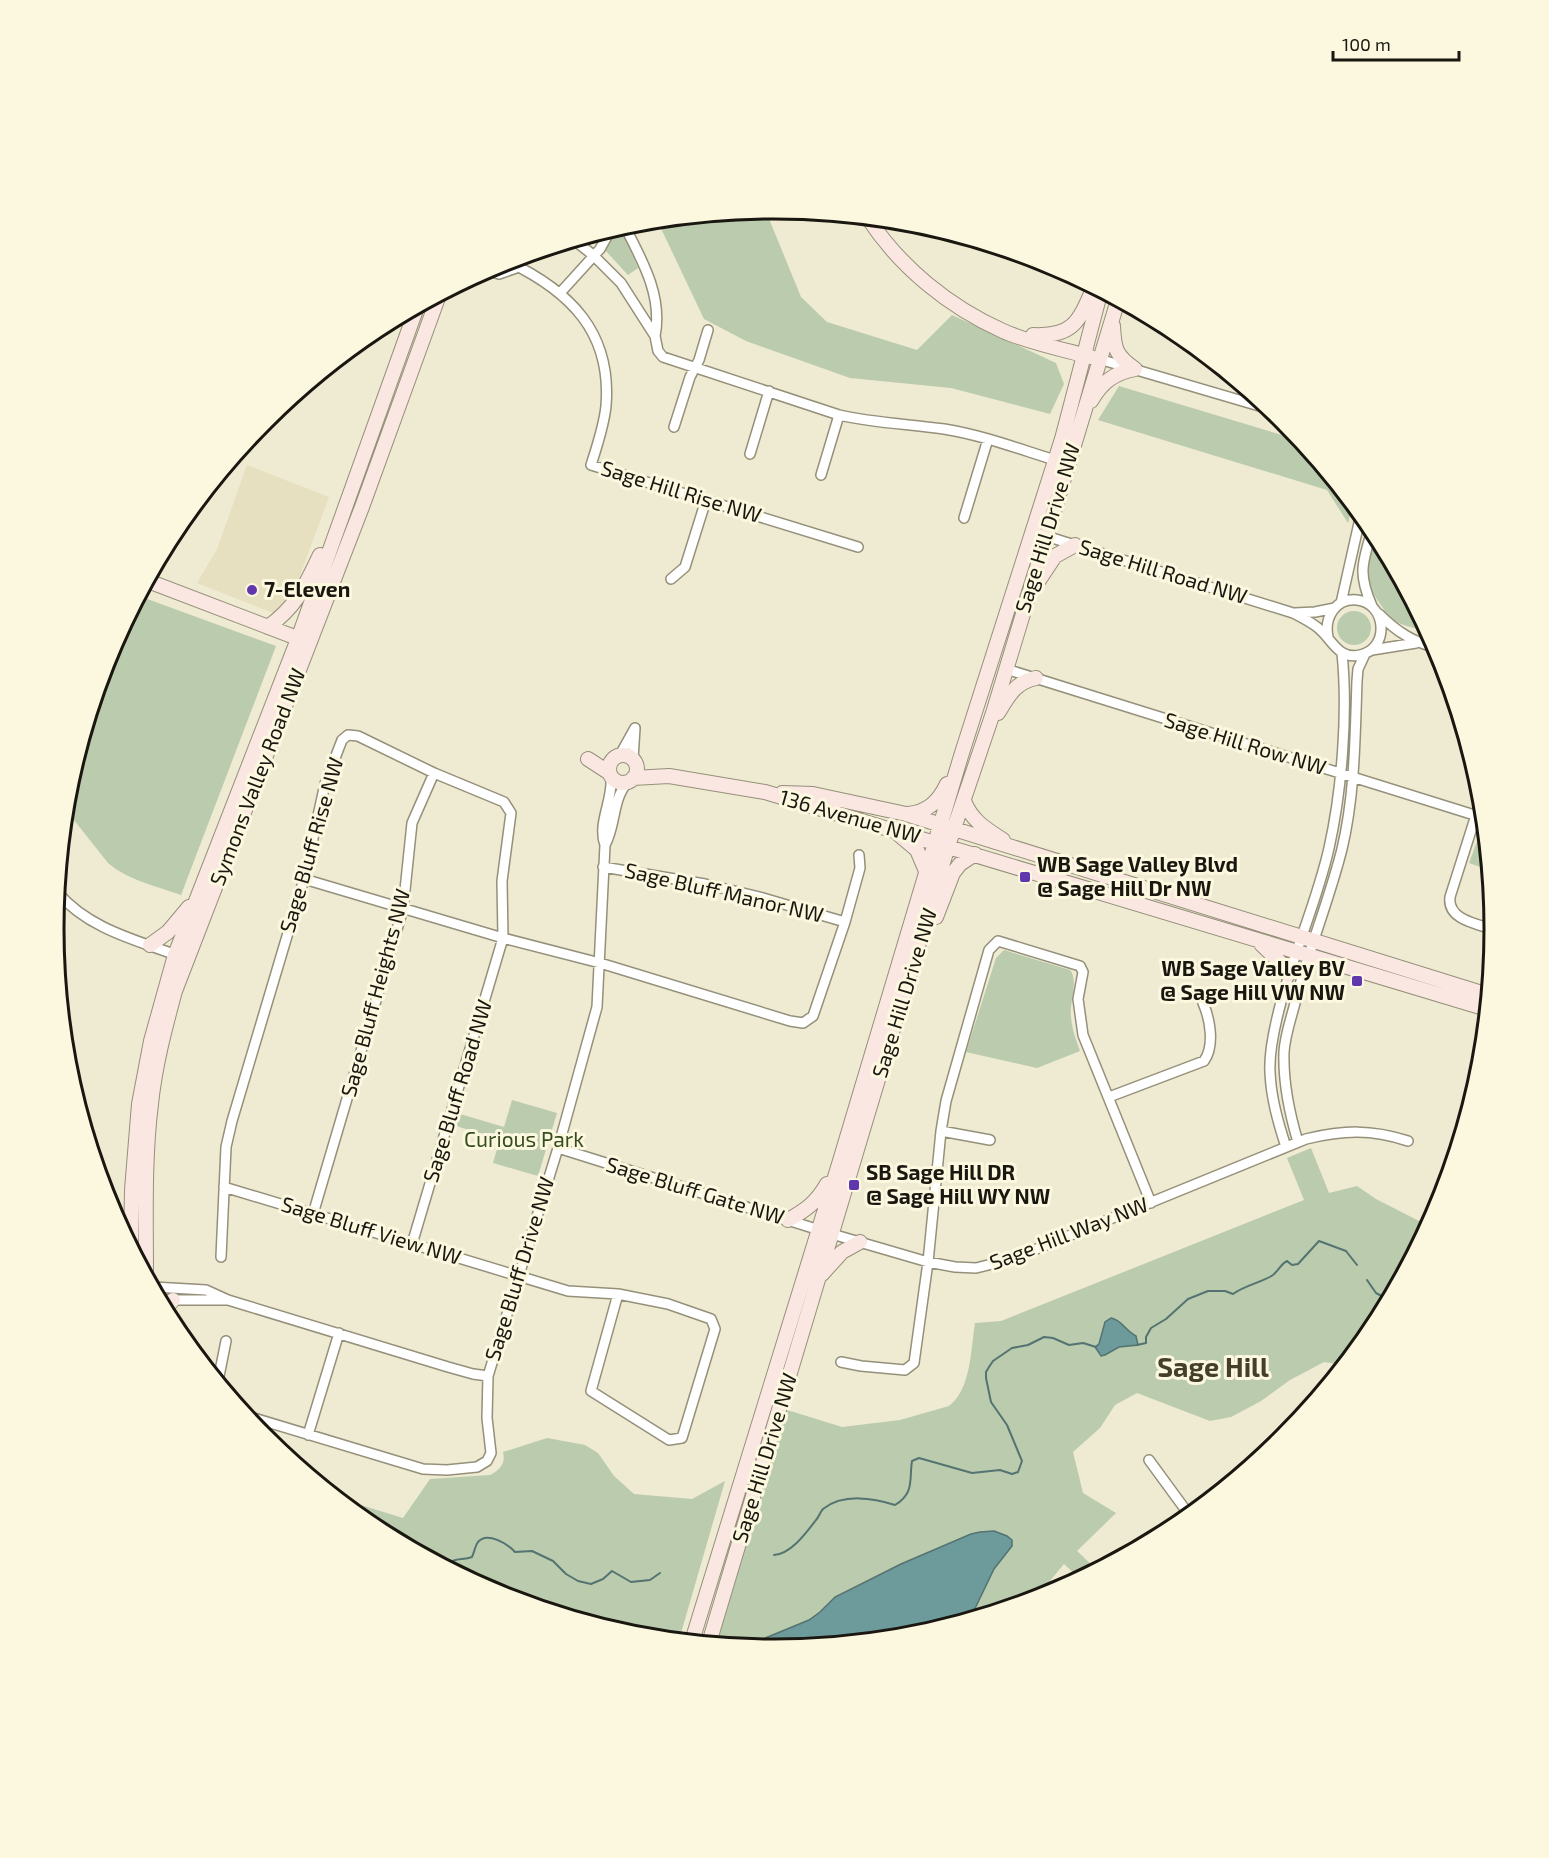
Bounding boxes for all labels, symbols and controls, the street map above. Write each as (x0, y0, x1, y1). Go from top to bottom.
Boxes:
scale bar (1333, 24, 1459, 62)
text: 100 m (1342, 33, 1391, 55)
street label: Sage Hill Drive NW (1009, 440, 1084, 615)
street label: Sage Hill Rise NW (598, 454, 765, 527)
street label: Sage Hill Road NW (1076, 533, 1251, 608)
place label: 7-Eleven (264, 576, 350, 601)
marker: 7-Eleven (245, 583, 259, 597)
street label: Symons Valley Road NW (204, 664, 310, 889)
street label: Sage Hill Row NW (1162, 706, 1329, 779)
street label: Sage Bluff Rise NW (274, 754, 348, 935)
street label: 136 Avenue NW (777, 783, 924, 848)
place label: WB Sage Valley Blvd @ Sage Hill Dr NW (1037, 851, 1238, 900)
street label: Sage Bluff Manor NW (623, 857, 826, 927)
marker: WB Sage Valley Blvd @ Sage Hill Dr NW (1018, 870, 1032, 884)
street label: Sage Bluff Heights NW (335, 886, 414, 1099)
street label: Sage Hill Drive NW (866, 905, 941, 1080)
place label: WB Sage Valley BV @ Sage Hill VW NW (1160, 955, 1346, 1004)
marker: WB Sage Valley BV @ Sage Hill VW NW (1350, 974, 1364, 988)
street label: Sage Bluff Road NW (417, 996, 496, 1185)
park label: Curious Park (464, 1126, 584, 1151)
street label: Sage Bluff Gate NW (603, 1151, 788, 1229)
place label: SB Sage Hill DR @ Sage Hill WY NW (866, 1159, 1050, 1208)
street label: Sage Bluff Drive NW (479, 1173, 558, 1364)
marker: SB Sage Hill DR @ Sage Hill WY NW (847, 1178, 861, 1192)
street label: Sage Bluff View NW (278, 1190, 464, 1269)
street label: Sage Hill Way NW (986, 1191, 1151, 1274)
district label: Sage Hill (1157, 1350, 1269, 1382)
street label: Sage Hill Drive NW (726, 1370, 801, 1545)

